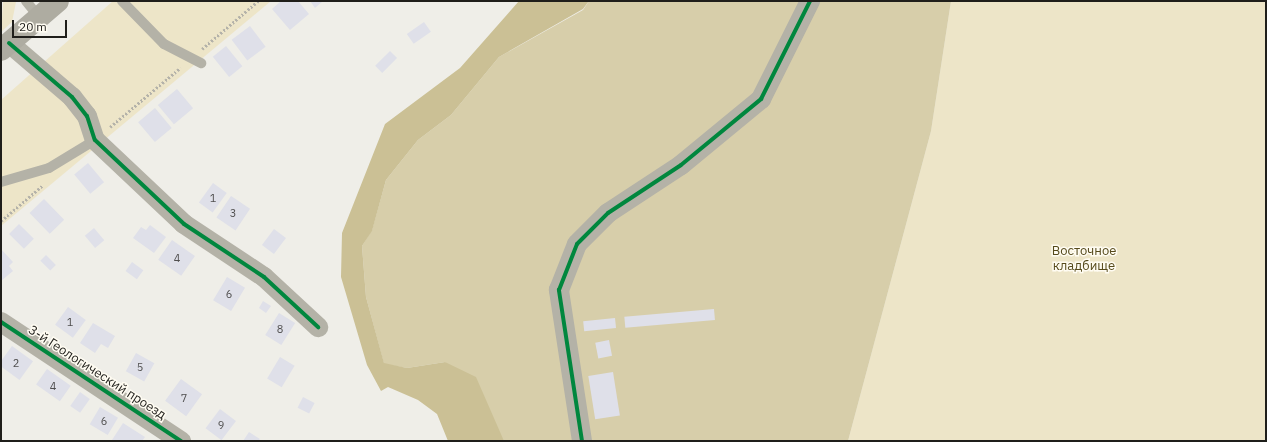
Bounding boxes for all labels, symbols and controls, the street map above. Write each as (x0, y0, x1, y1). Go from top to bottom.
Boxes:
scale bar (14, 12, 69, 38)
text: 20 m (19, 19, 47, 34)
house number: 1 (210, 191, 216, 205)
house number: 3 (230, 206, 236, 220)
park label: Восточное кладбище (1052, 244, 1116, 275)
house number: 4 (174, 251, 180, 265)
house number: 6 (226, 287, 232, 301)
house number: 1 (67, 315, 73, 329)
house number: 8 (277, 322, 283, 336)
street label: 3-й Геологический проезд (25, 323, 169, 423)
house number: 2 (13, 356, 19, 370)
house number: 5 (137, 360, 143, 374)
house number: 4 (50, 379, 56, 393)
house number: 7 (181, 391, 187, 405)
house number: 6 (101, 414, 107, 428)
house number: 9 (218, 418, 224, 432)

